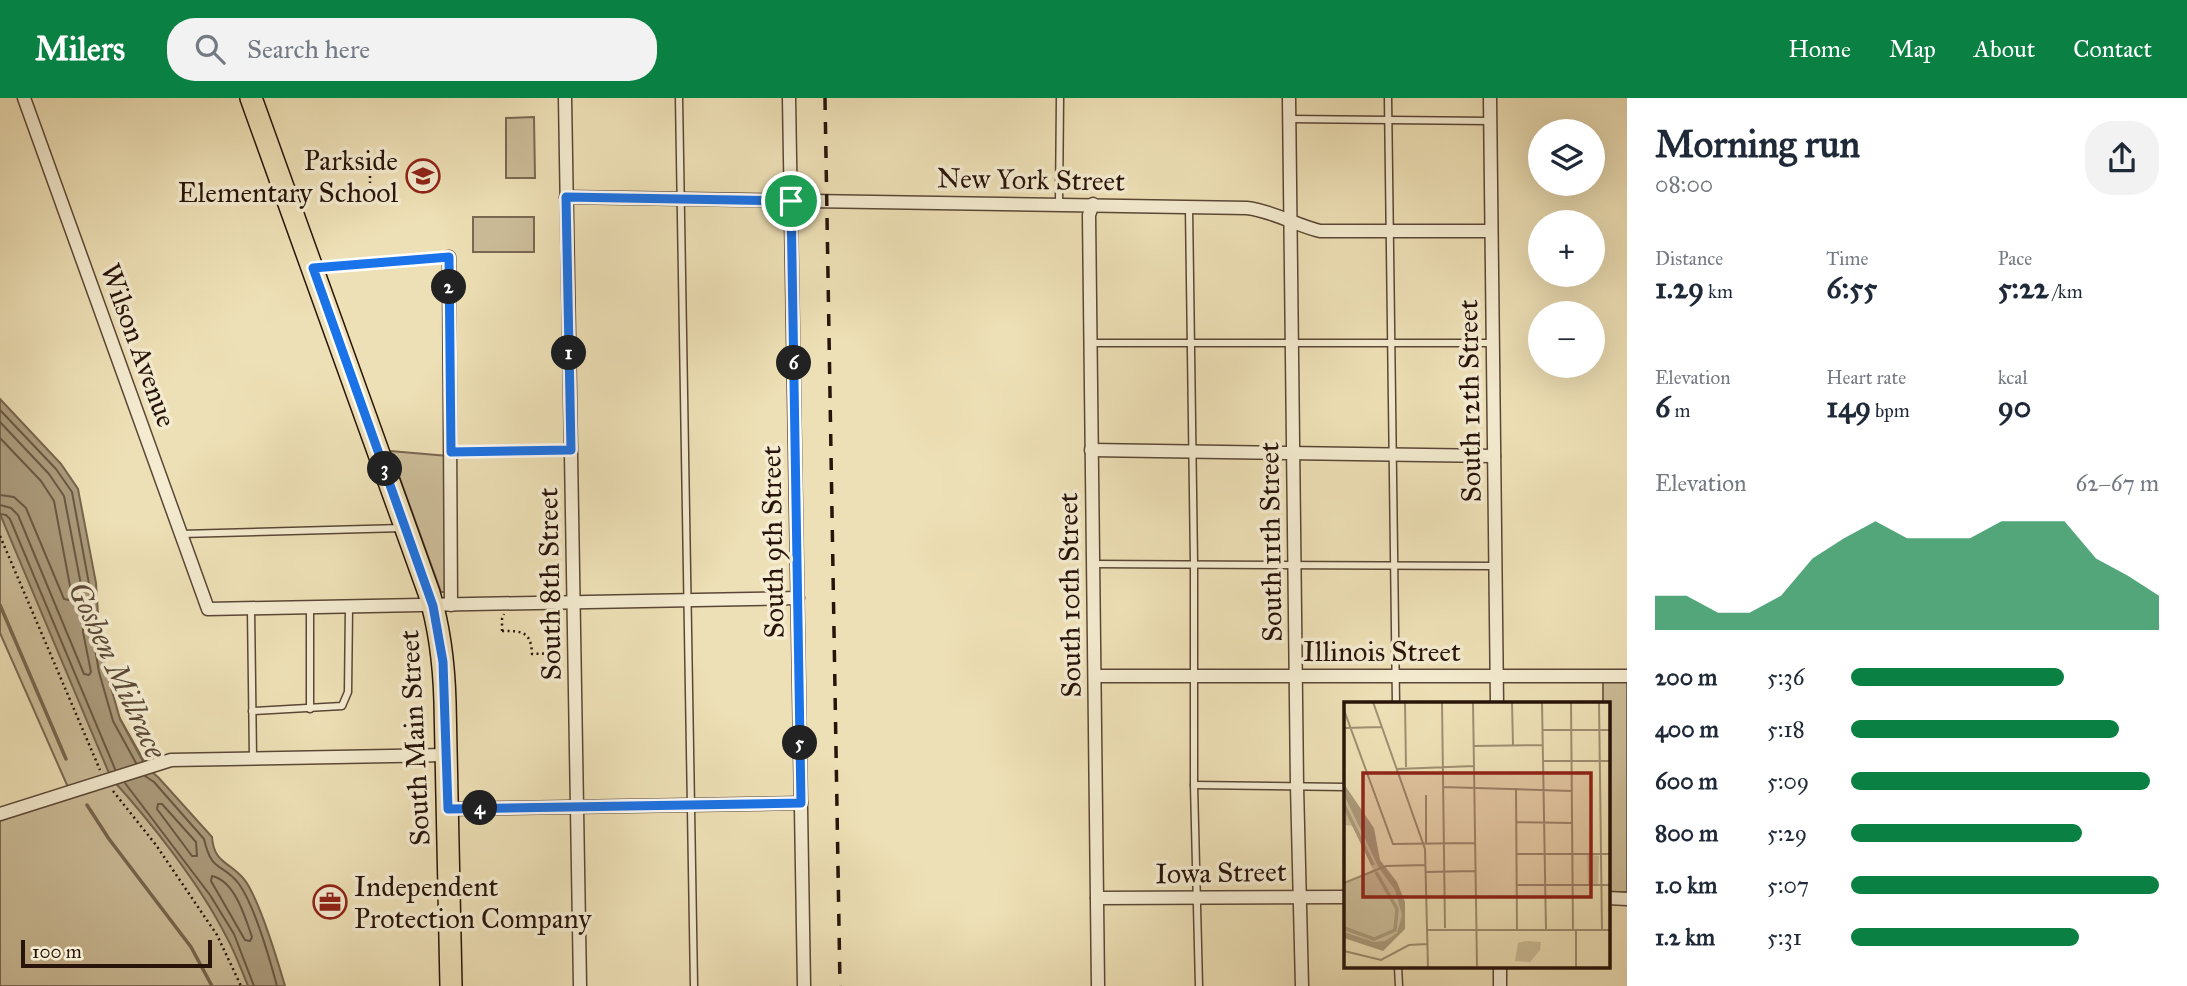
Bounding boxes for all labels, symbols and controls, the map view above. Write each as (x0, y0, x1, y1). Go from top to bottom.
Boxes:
search box (167, 18, 657, 81)
text: Milers (35, 29, 125, 69)
icon: search (191, 30, 229, 68)
text: Search here (247, 33, 370, 65)
text: Home (1788, 34, 1851, 64)
text: Map (1889, 34, 1936, 64)
text: About (1974, 34, 2035, 64)
text: Contact (2073, 34, 2152, 64)
map controls (1528, 119, 1605, 378)
button: layers (1528, 119, 1605, 196)
text: Morning run (1655, 121, 1860, 167)
button: share (2085, 121, 2159, 195)
place label: Parkside Elementary School (178, 143, 398, 210)
school or university icon: Parkside Elementary School (404, 157, 442, 195)
street label: New York Street (937, 160, 1126, 199)
text: 08:00 (1655, 170, 1713, 198)
pin (761, 171, 821, 231)
icon: arrive (772, 182, 810, 220)
button: + (1528, 210, 1605, 287)
text: Distance (1655, 247, 1723, 270)
text: Time (1826, 247, 1868, 270)
text: Pace (1998, 247, 2032, 270)
street label: Wilson Avenue (93, 259, 184, 432)
pin: 2 (432, 270, 466, 304)
text: 1.29 (1655, 270, 1704, 306)
text: 6:55 (1826, 270, 1877, 306)
text: 5:22 (1998, 270, 2049, 306)
text: 2 (444, 275, 453, 298)
text: km (1704, 280, 1733, 303)
text: /km (2049, 280, 2083, 303)
street label: South 12th Street (1450, 299, 1489, 503)
button: − (1528, 301, 1605, 378)
pin: 1 (552, 336, 586, 370)
text: 1 (565, 341, 572, 364)
pin: 6 (776, 345, 812, 380)
text: 6 (789, 351, 798, 374)
text: Elevation (1655, 366, 1730, 389)
text: Heart rate (1826, 366, 1906, 389)
text: kcal (1998, 366, 2028, 389)
text: 6 (1655, 389, 1670, 425)
text: 149 (1826, 389, 1871, 425)
text: 90 (1998, 389, 2031, 425)
text: m (1670, 399, 1690, 422)
text: bpm (1871, 399, 1910, 422)
street label: South 11th Street (1251, 442, 1290, 642)
street label: South 9th Street (753, 445, 792, 639)
pin: 3 (368, 452, 402, 486)
text: 3 (381, 457, 388, 480)
text: Elevation (1655, 469, 1746, 497)
text: 62–67 m (2075, 469, 2159, 497)
street label: South 8th Street (530, 487, 569, 681)
street label: South 10th Street (1050, 492, 1089, 698)
water label: Goshen Millrace (60, 576, 174, 765)
street label: South Main Street (391, 629, 438, 847)
street label: Illinois Street (1303, 634, 1461, 669)
text: 200 m (1655, 663, 1717, 691)
text: 5:36 (1767, 663, 1804, 691)
inset map (1344, 702, 1610, 968)
text: 400 m (1655, 715, 1719, 743)
text: 5:18 (1767, 715, 1805, 743)
pin: 5 (782, 726, 818, 760)
text: 5 (795, 731, 804, 754)
text: 600 m (1655, 767, 1718, 795)
text: 5:09 (1767, 767, 1809, 795)
pin: 4 (462, 790, 498, 826)
text: 4 (474, 796, 485, 819)
text: 800 m (1655, 819, 1718, 847)
text: 5:29 (1767, 819, 1807, 847)
street label: Iowa Street (1155, 854, 1287, 891)
place label: Independent Protection Company (354, 869, 592, 936)
text: 1.0 km (1655, 871, 1717, 899)
text: 5:07 (1767, 871, 1809, 899)
office icon: Independent Protection Company (311, 883, 349, 921)
text: 1.2 km (1655, 923, 1715, 951)
text: 5:31 (1767, 923, 1802, 951)
scale bar (21, 937, 212, 969)
text: 100 m (32, 940, 82, 963)

